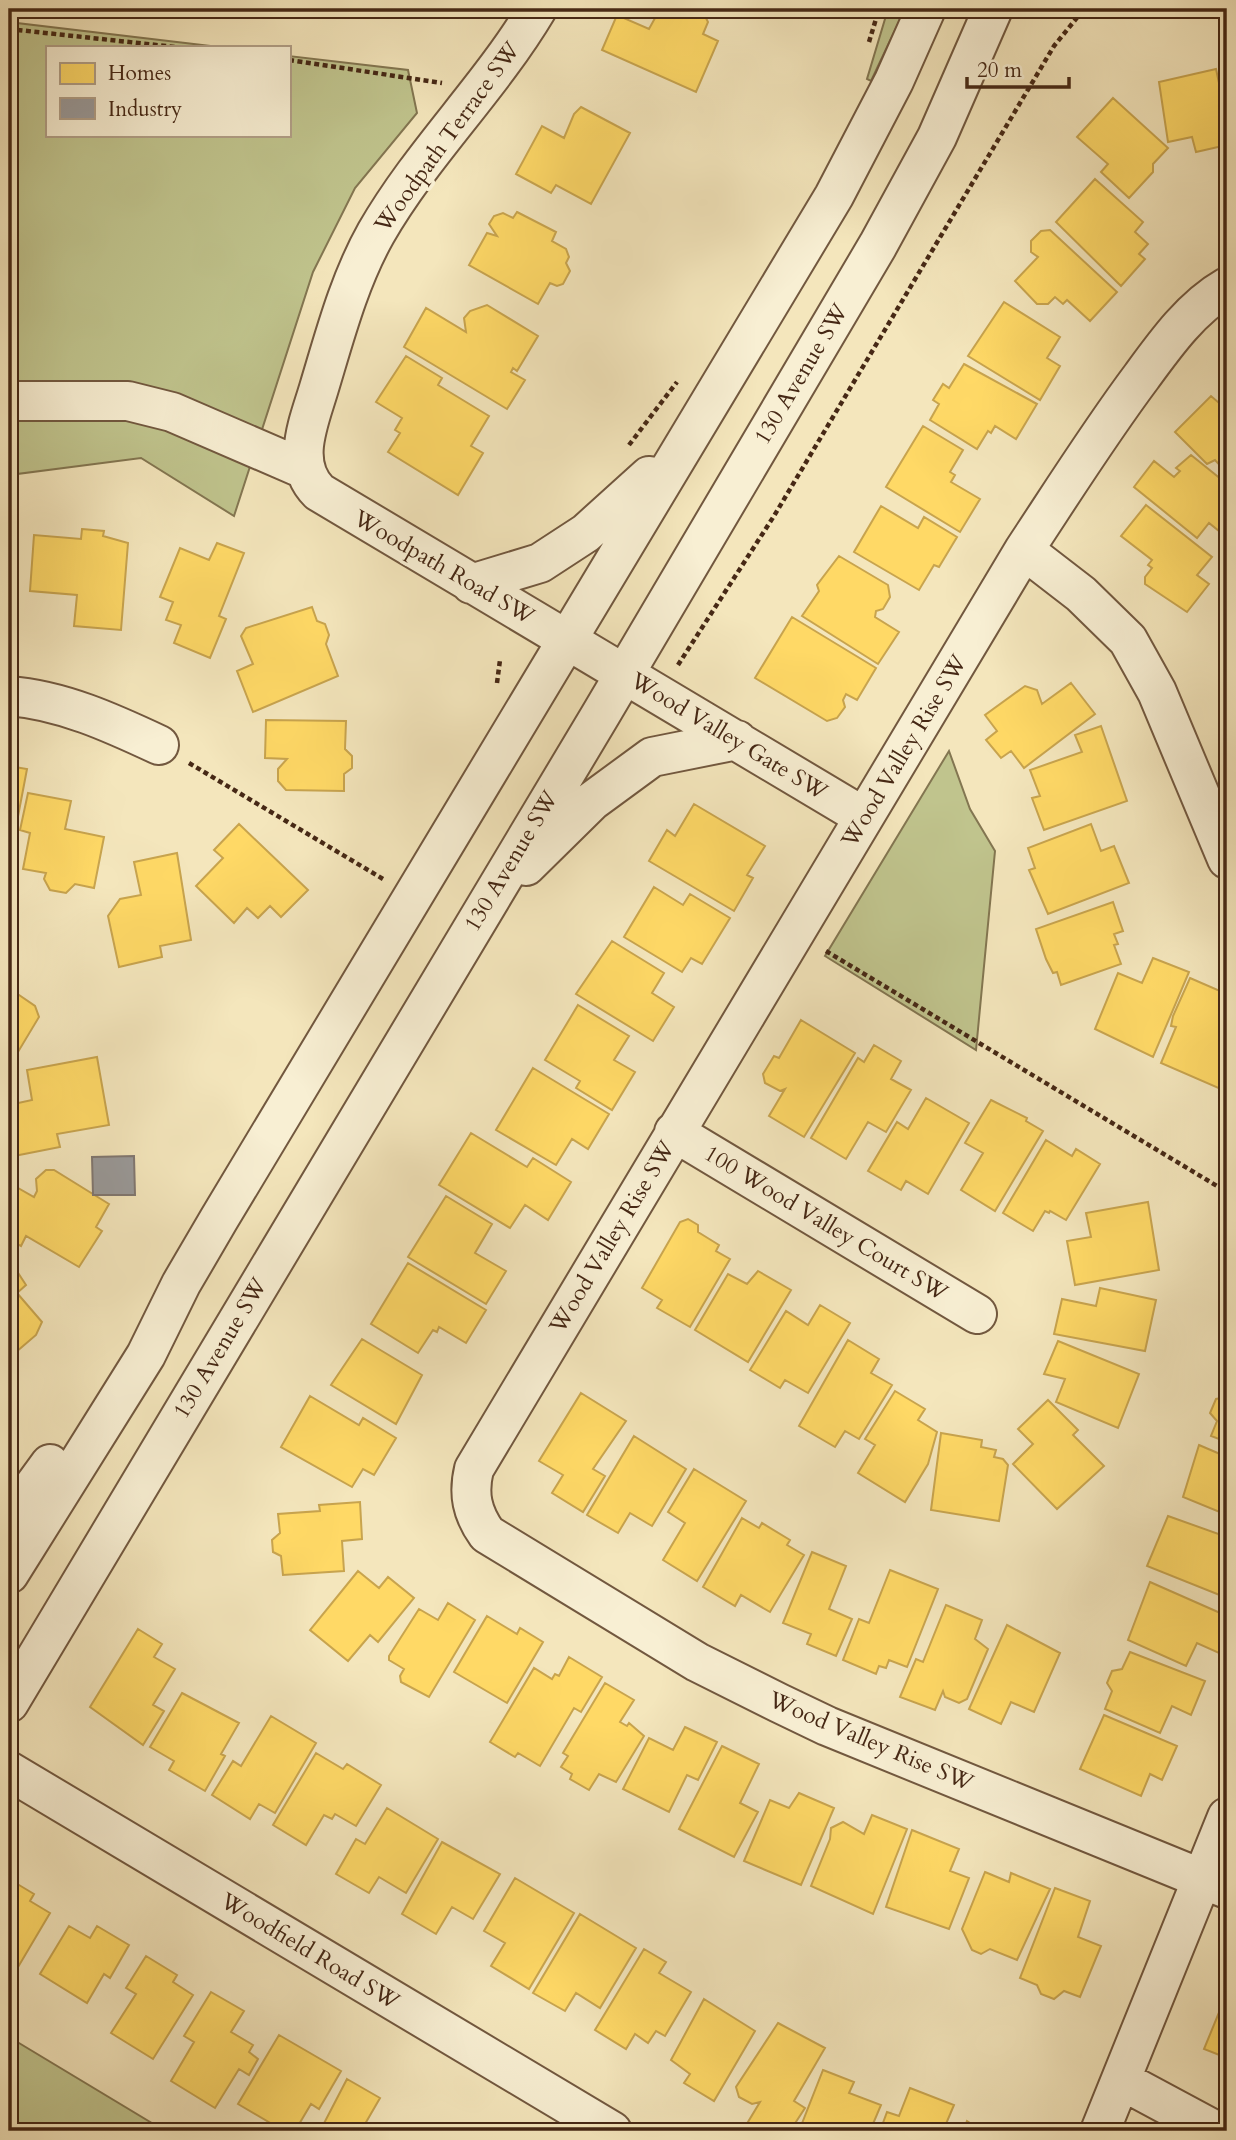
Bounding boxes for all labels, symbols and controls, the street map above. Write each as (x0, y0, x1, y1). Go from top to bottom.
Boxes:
street label: Woodpath Terrace SW (367, 35, 527, 239)
legend (46, 46, 290, 136)
scale bar (967, 46, 1068, 90)
text: 20 m (977, 56, 1022, 85)
text: Homes (108, 59, 171, 88)
text: Industry (108, 95, 182, 124)
street label: 130 Avenue SW (747, 297, 856, 450)
street label: Woodpath Road SW (347, 502, 541, 632)
street label: Wood Valley Rise SW (834, 648, 974, 854)
street label: Wood Valley Gate SW (624, 664, 834, 808)
street label: 130 Avenue SW (457, 784, 566, 937)
street label: Wood Valley Rise SW (542, 1134, 682, 1340)
street label: 100 Wood Valley Court SW (698, 1138, 954, 1308)
street label: 130 Avenue SW (166, 1271, 275, 1424)
street label: Wood Valley Rise SW (763, 1683, 979, 1798)
street label: Woodfield Road SW (214, 1885, 406, 2017)

